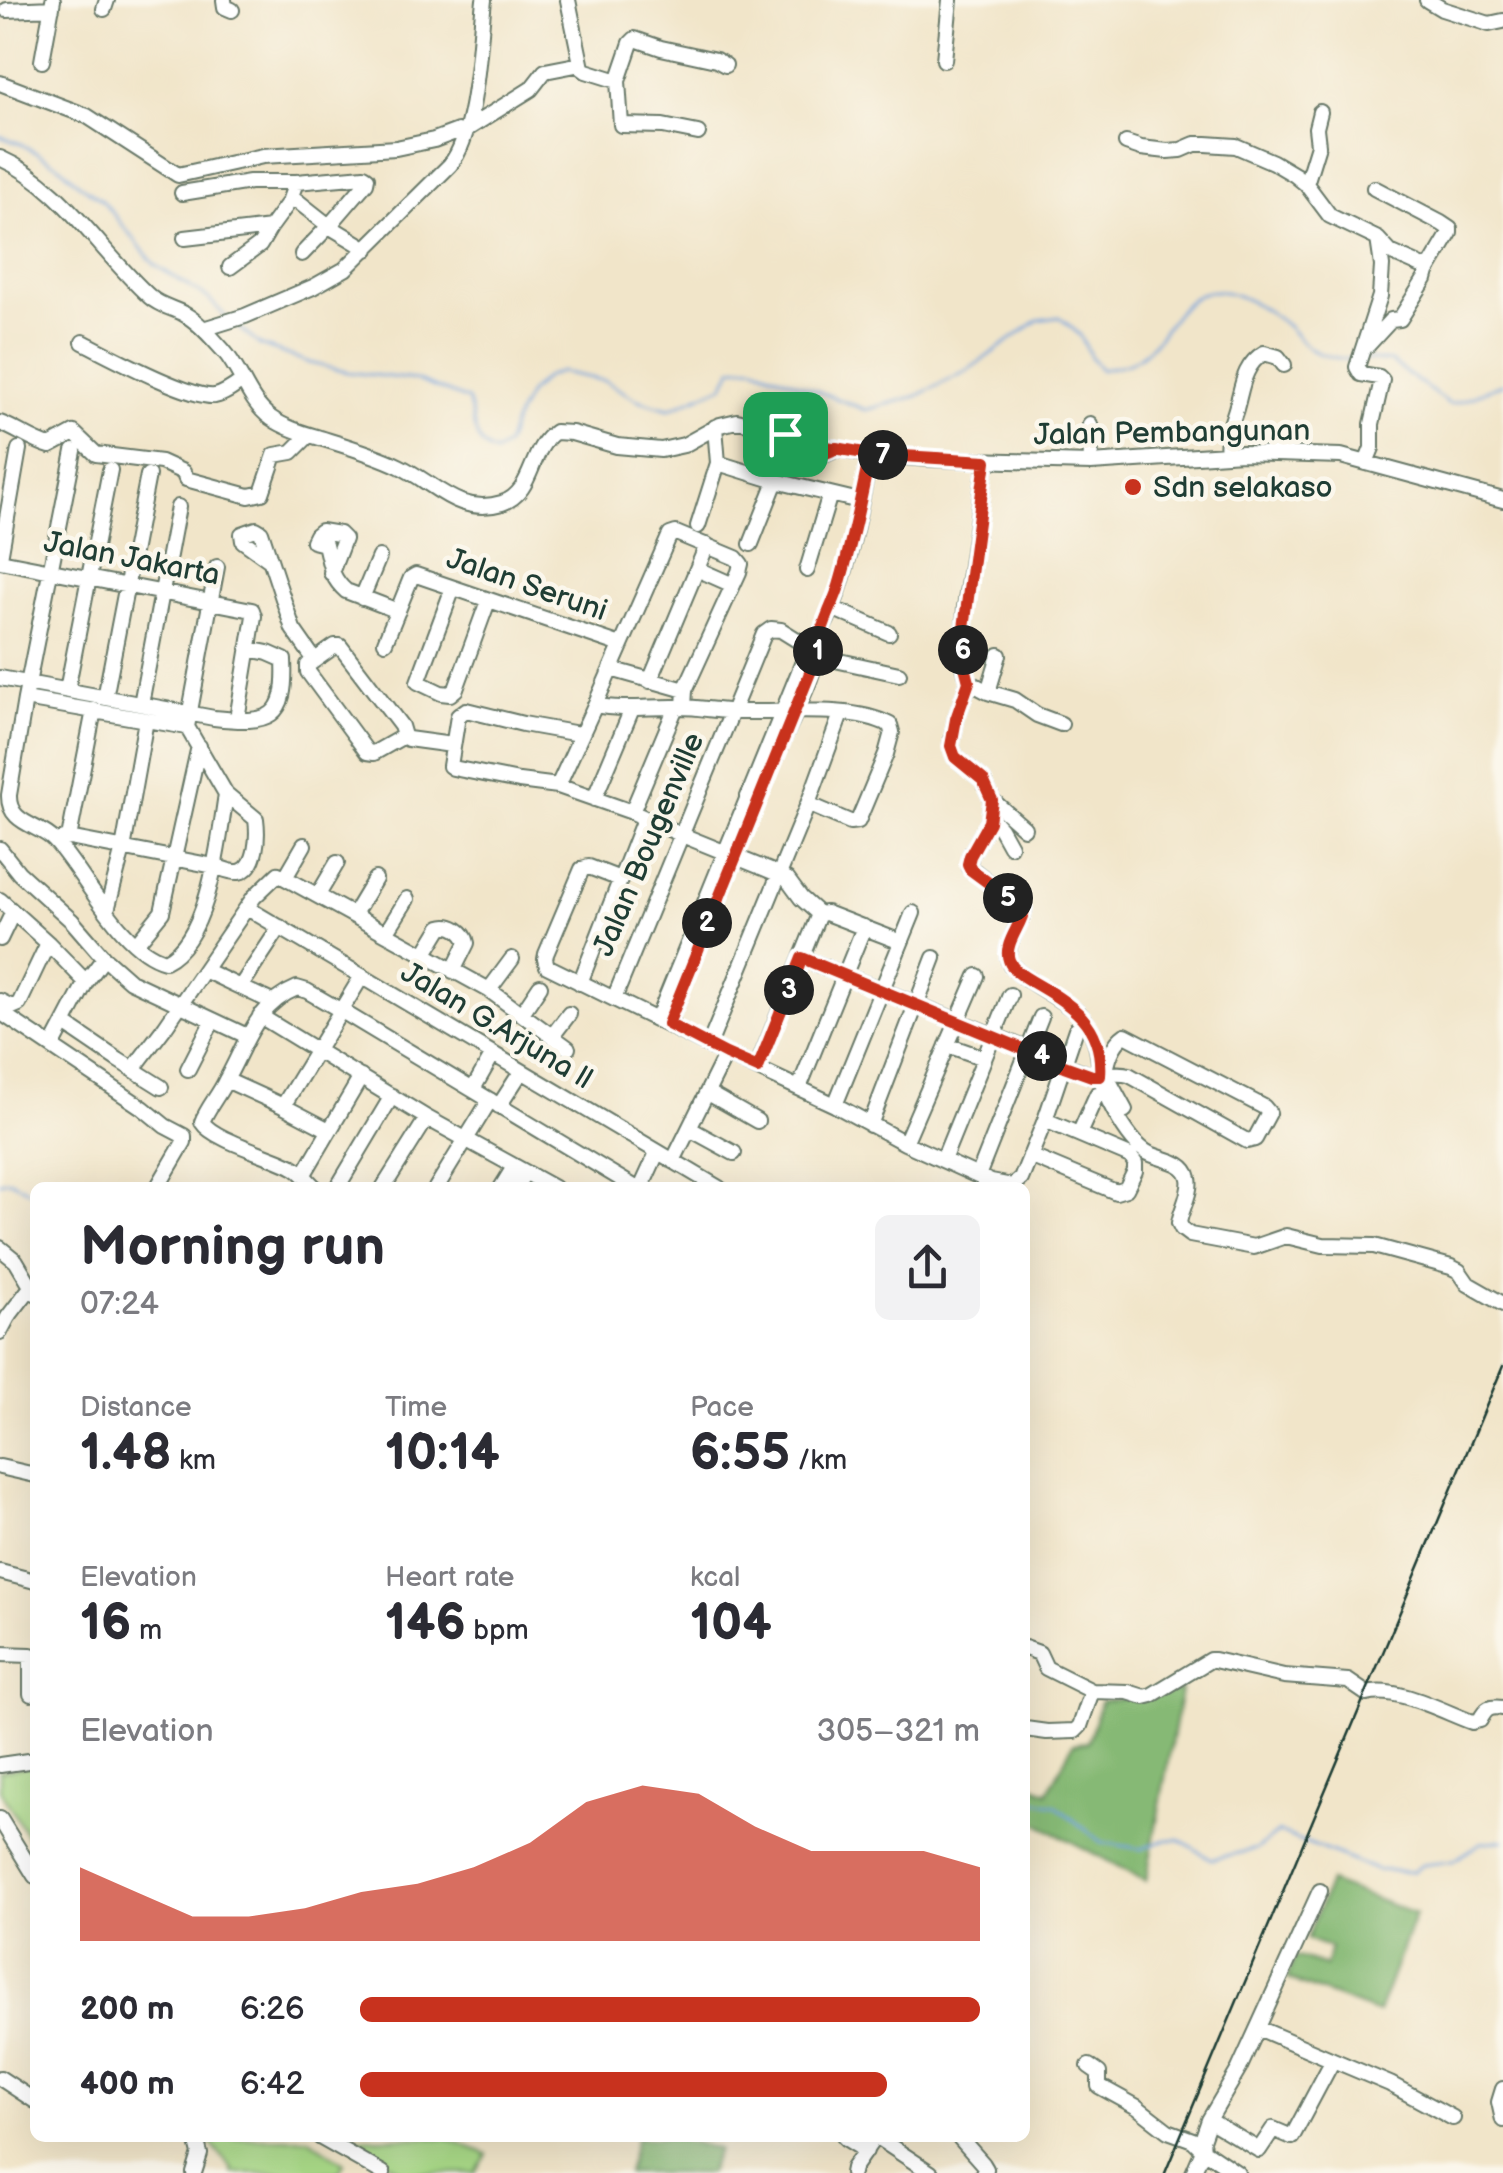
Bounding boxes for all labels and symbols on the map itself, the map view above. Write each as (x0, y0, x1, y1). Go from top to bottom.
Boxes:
pin (743, 392, 828, 477)
street label: Jalan Pembangunan (1033, 413, 1311, 453)
pin: 7 (858, 430, 908, 480)
place label: Sdn selakaso (1153, 470, 1333, 506)
marker: Sdn selakaso (1122, 476, 1144, 498)
street label: Jalan Jakarta (41, 524, 223, 594)
street label: Jalan Seruni (442, 541, 612, 629)
pin: 6 (938, 625, 988, 675)
pin: 1 (793, 626, 843, 676)
street label: Jalan Bougenville (586, 727, 712, 961)
pin: 5 (983, 873, 1033, 923)
pin: 2 (682, 898, 732, 948)
street label: Jalan G.Arjuna ll (394, 955, 599, 1097)
pin: 3 (764, 965, 814, 1015)
pin: 4 (1017, 1031, 1067, 1081)

